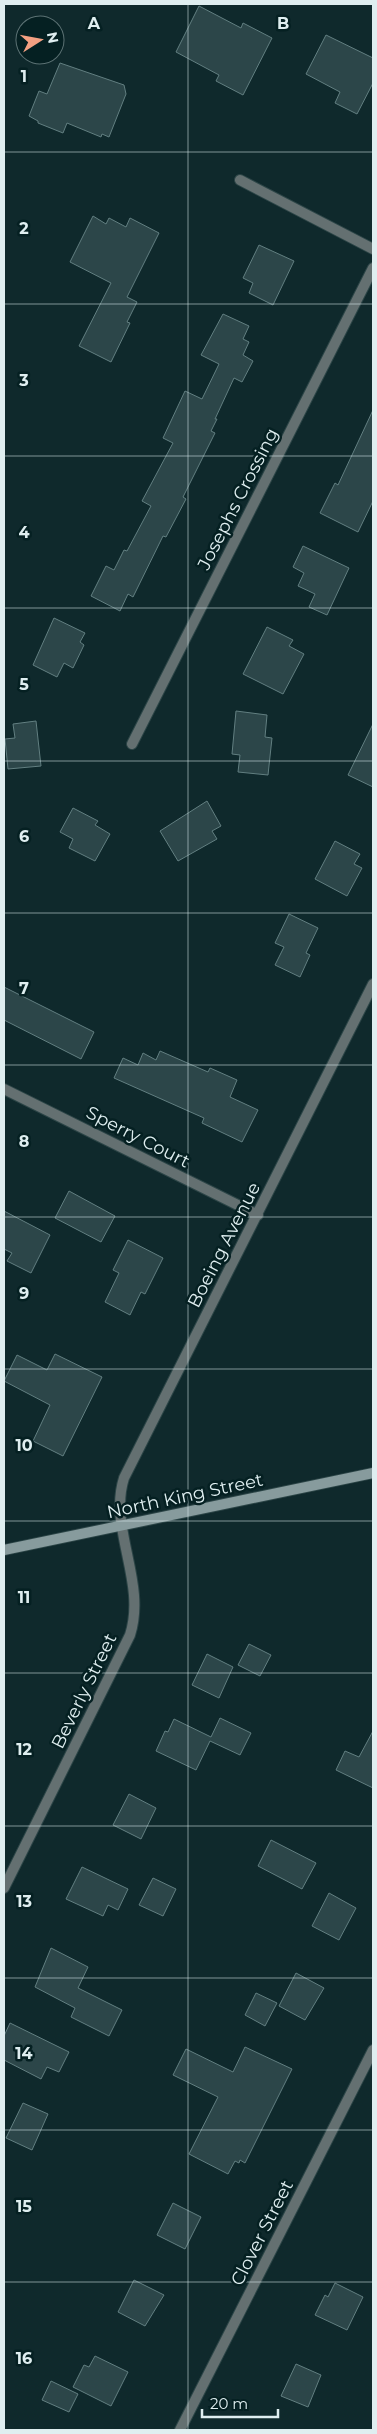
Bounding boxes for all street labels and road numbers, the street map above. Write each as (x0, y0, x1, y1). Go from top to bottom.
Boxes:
street label: Josephs Crossing (192, 425, 283, 574)
street label: Sperry Court (83, 1101, 193, 1173)
street label: Boeing Avenue (183, 1179, 265, 1311)
street label: North King Street (105, 1469, 265, 1523)
street label: Beverly Street (47, 1630, 121, 1752)
street label: Clover Street (226, 2177, 298, 2289)

